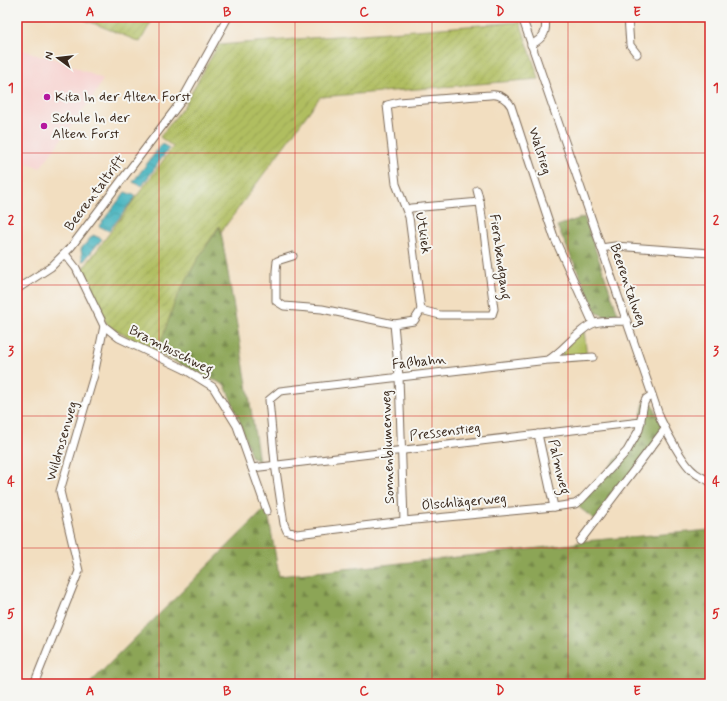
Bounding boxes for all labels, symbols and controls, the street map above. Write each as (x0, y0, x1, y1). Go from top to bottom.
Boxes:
text: A (86, 4, 94, 21)
text: B (223, 4, 232, 21)
text: C (359, 4, 369, 21)
text: D (496, 4, 505, 21)
text: E (633, 4, 641, 21)
north arrow (38, 38, 78, 78)
text: N (42, 50, 57, 61)
text: 1 (8, 80, 14, 97)
text: 1 (713, 80, 719, 97)
place label: Kita In der Alten Forst (55, 88, 191, 106)
marker: Kita In der Alten Forst (42, 92, 52, 102)
place label: Schule In der Alten Forst (52, 109, 130, 143)
marker: Schule In der Alten Forst (39, 121, 49, 131)
street label: Walstieg (524, 125, 556, 177)
street label: Beerentaltrift (60, 151, 130, 235)
street label: Utkiek (411, 211, 435, 255)
text: 2 (8, 212, 15, 229)
text: 2 (713, 212, 720, 229)
street label: Fierabendgang (483, 213, 515, 301)
street label: Beerentalweg (605, 241, 651, 329)
street label: Brambuschweg (125, 321, 216, 381)
text: 3 (8, 343, 14, 360)
text: 3 (713, 343, 719, 360)
street label: Faßbahn (391, 350, 447, 374)
street label: Sonnenblumenweg (377, 390, 399, 504)
street label: Wildrosenweg (42, 399, 82, 483)
street label: Pressenstieg (409, 419, 481, 445)
street label: Palmweg (542, 438, 574, 497)
text: 4 (7, 474, 15, 491)
text: 4 (712, 474, 720, 491)
street label: Ölschlägerweg (421, 489, 507, 515)
text: 5 (7, 606, 15, 623)
text: 5 (712, 606, 720, 623)
text: A (86, 683, 94, 700)
text: B (223, 683, 232, 700)
text: C (359, 683, 369, 700)
text: D (496, 683, 505, 700)
text: E (633, 683, 641, 700)

